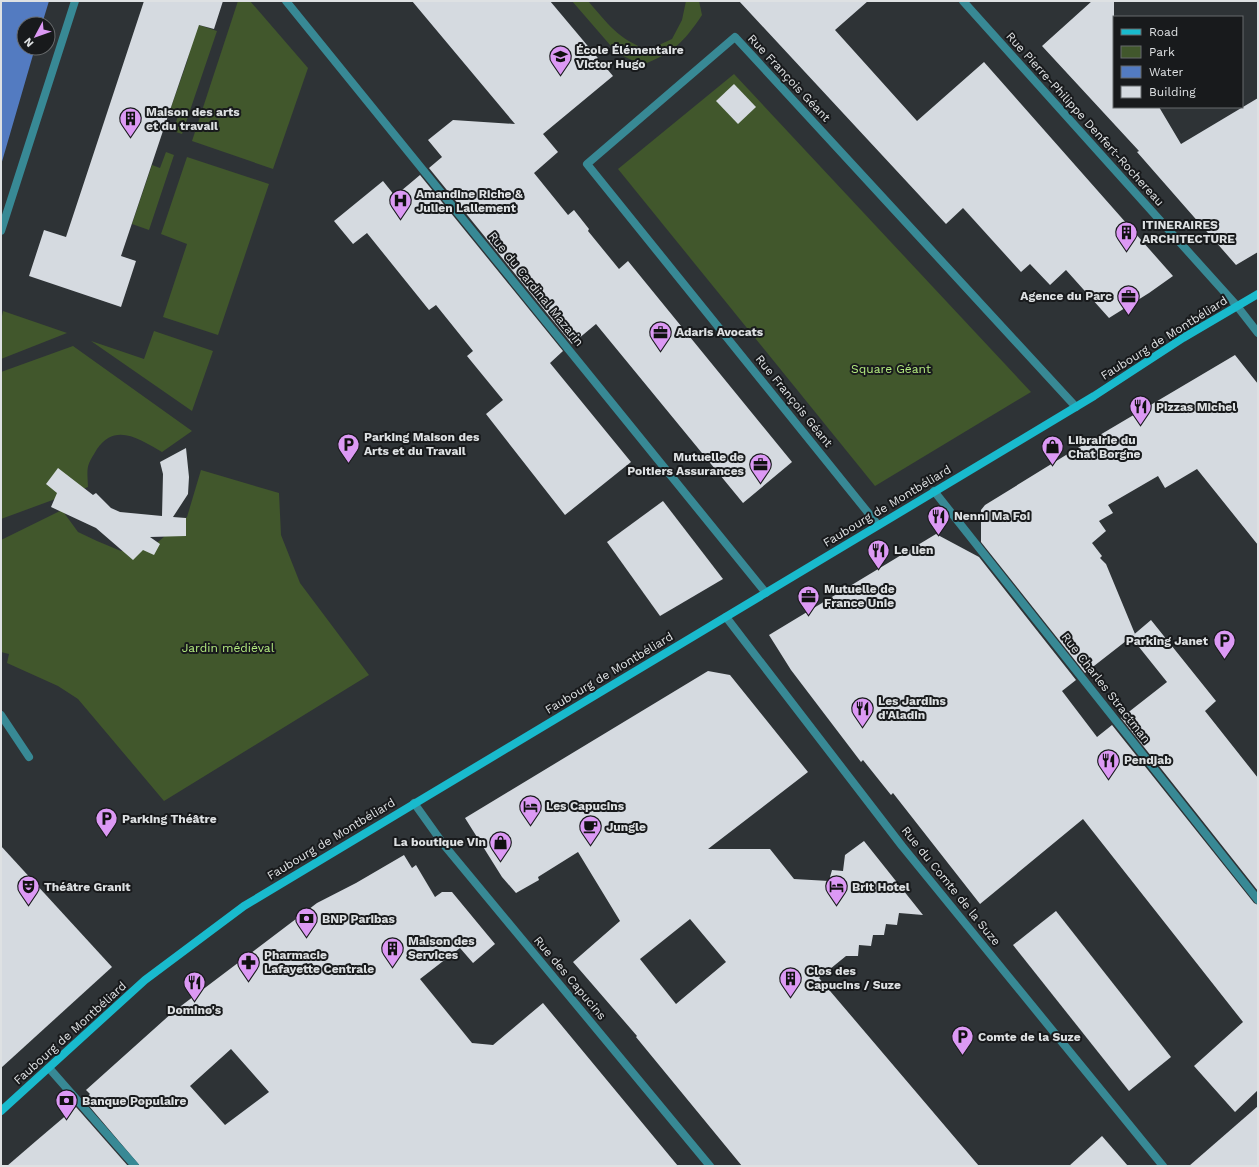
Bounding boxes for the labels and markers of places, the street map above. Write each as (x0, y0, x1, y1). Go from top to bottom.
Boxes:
place label: École Élémentaire Victor Hugo (576, 43, 684, 71)
school or university icon: École Élémentaire Victor Hugo (548, 44, 574, 77)
place label: Maison des arts et du travail (146, 105, 240, 133)
building icon: Maison des arts et du travail (117, 106, 143, 139)
place label: Amandine Riche & Julien Lallement (416, 187, 523, 215)
hospital icon: Amandine Riche & Julien Lallement (387, 188, 413, 221)
place label: ITINERAIRES ARCHITECTURE (1142, 218, 1235, 246)
building icon: ITINERAIRES ARCHITECTURE (1114, 219, 1140, 252)
office icon: Agence du Parc (1115, 283, 1141, 316)
place label: Agence du Parc (1020, 289, 1112, 303)
office icon: Adaris Avocats (647, 319, 673, 352)
place label: Adaris Avocats (676, 325, 764, 339)
restaurant icon: Pizzas Michel (1127, 394, 1153, 427)
place label: Pizzas Michel (1156, 400, 1236, 414)
place label: Parking Maison des Arts et du Travail (364, 430, 480, 458)
parking icon: Parking Maison des Arts et du Travail (335, 431, 361, 464)
place label: Librairie du Chat Borgne (1068, 433, 1141, 461)
shop icon: Librairie du Chat Borgne (1039, 434, 1065, 467)
place label: Mutuelle de Poitiers Assurances (627, 450, 745, 478)
office icon: Mutuelle de Poitiers Assurances (747, 451, 773, 484)
restaurant icon: Nenni Ma Foi (926, 503, 952, 536)
place label: Nenni Ma Foi (954, 509, 1030, 523)
restaurant icon: Le lien (865, 537, 891, 570)
place label: Le lien (894, 543, 933, 557)
place label: Mutuelle de France Unie (824, 582, 895, 610)
office icon: Mutuelle de France Unie (795, 583, 821, 616)
parking icon: Parking Janet (1211, 628, 1237, 661)
place label: Parking Janet (1126, 634, 1209, 648)
place label: Les Jardins d'Aladin (878, 694, 947, 722)
restaurant icon: Les Jardins d'Aladin (849, 695, 875, 728)
restaurant icon: Pendjab (1095, 747, 1121, 780)
place label: Pendjab (1124, 753, 1172, 767)
hotel icon: Les Capucins (518, 793, 544, 826)
place label: Les Capucins (546, 799, 625, 813)
parking icon: Parking Théâtre (94, 806, 120, 839)
place label: Parking Théâtre (122, 812, 217, 826)
cafe icon: Jungle (577, 814, 603, 847)
place label: Jungle (606, 820, 646, 834)
shop icon: La boutique Vin (488, 829, 514, 862)
place label: La boutique Vin (394, 835, 486, 849)
theatre icon: Théâtre Granit (16, 874, 42, 907)
hotel icon: Brit Hotel (824, 874, 850, 907)
place label: Théâtre Granit (44, 880, 131, 894)
place label: Brit Hotel (852, 880, 910, 894)
bank icon: BNP Paribas (293, 906, 319, 939)
place label: BNP Paribas (322, 912, 395, 926)
place label: Maison des Services (408, 934, 475, 962)
building icon: Maison des Services (379, 935, 405, 968)
place label: Pharmacie Lafayette Centrale (264, 948, 374, 976)
pharmacy icon: Pharmacie Lafayette Centrale (236, 949, 262, 982)
place label: Clos des Capucins / Suze (806, 964, 901, 992)
building icon: Clos des Capucins / Suze (778, 965, 804, 998)
restaurant icon: Domino's (181, 970, 207, 1003)
place label: Domino's (167, 1003, 222, 1017)
parking icon: Comte de la Suze (949, 1024, 975, 1057)
place label: Comte de la Suze (978, 1030, 1081, 1044)
bank icon: Banque Populaire (54, 1088, 80, 1121)
place label: Banque Populaire (82, 1094, 186, 1108)

